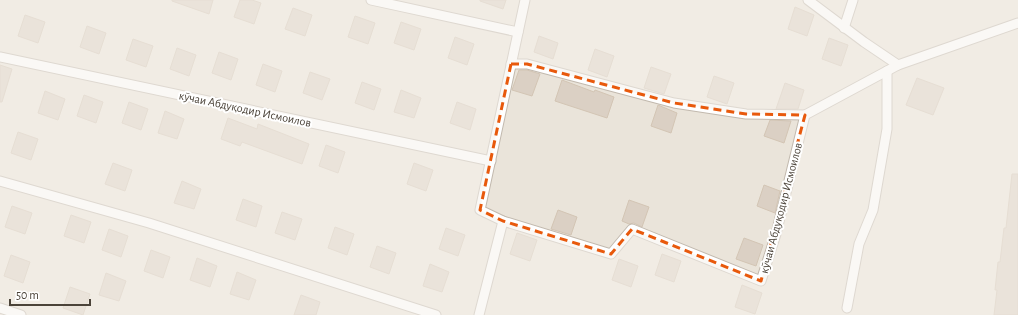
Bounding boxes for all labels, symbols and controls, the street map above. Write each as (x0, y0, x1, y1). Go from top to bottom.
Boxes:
street label: кӯчаи Абдуқодир Исмоилов (178, 89, 313, 130)
street label: кӯчаи Абдуқодир Исмоилов (758, 141, 805, 275)
scale bar (10, 281, 90, 307)
text: 50 m (16, 289, 39, 301)

